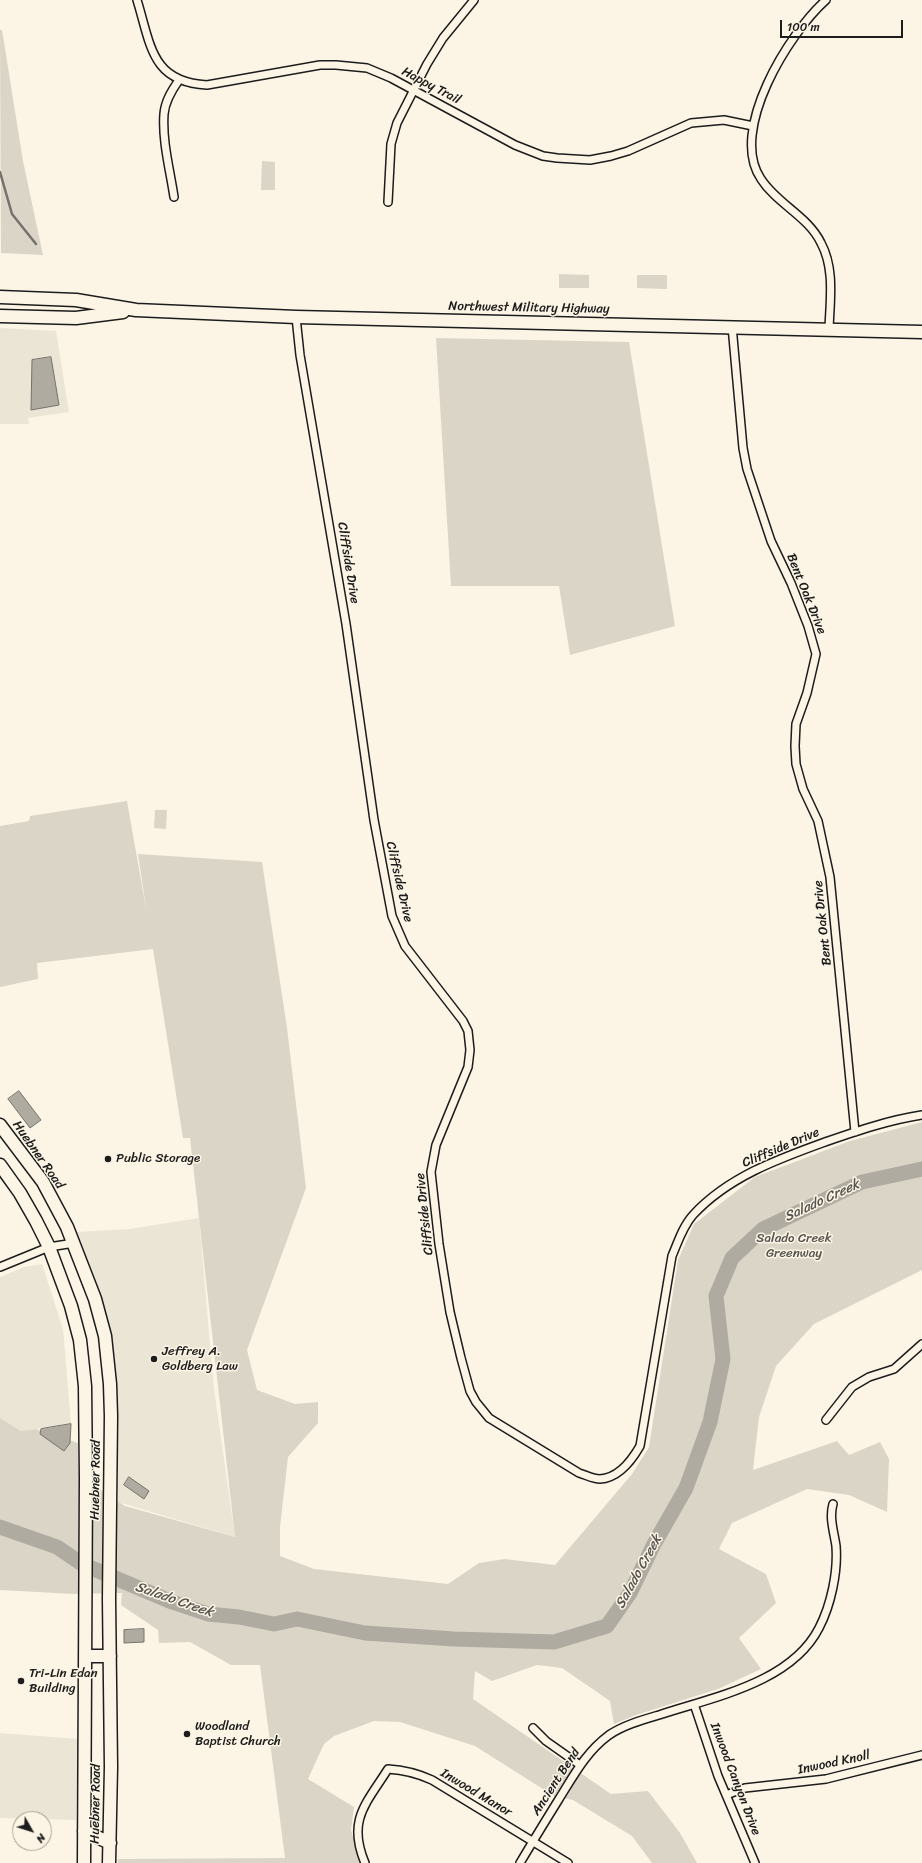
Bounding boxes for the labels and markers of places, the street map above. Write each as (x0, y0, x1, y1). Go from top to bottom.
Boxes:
place label: Public Storage (116, 1151, 200, 1167)
marker: Public Storage (103, 1154, 113, 1164)
place label: Jeffrey A. Goldberg Law (162, 1344, 238, 1375)
marker: Jeffrey A. Goldberg Law (149, 1354, 159, 1364)
place label: Tri-Lin Edan Building (29, 1666, 98, 1697)
marker: Tri-Lin Edan Building (16, 1676, 26, 1686)
place label: Woodland Baptist Church (195, 1719, 281, 1750)
marker: Woodland Baptist Church (182, 1729, 192, 1739)

